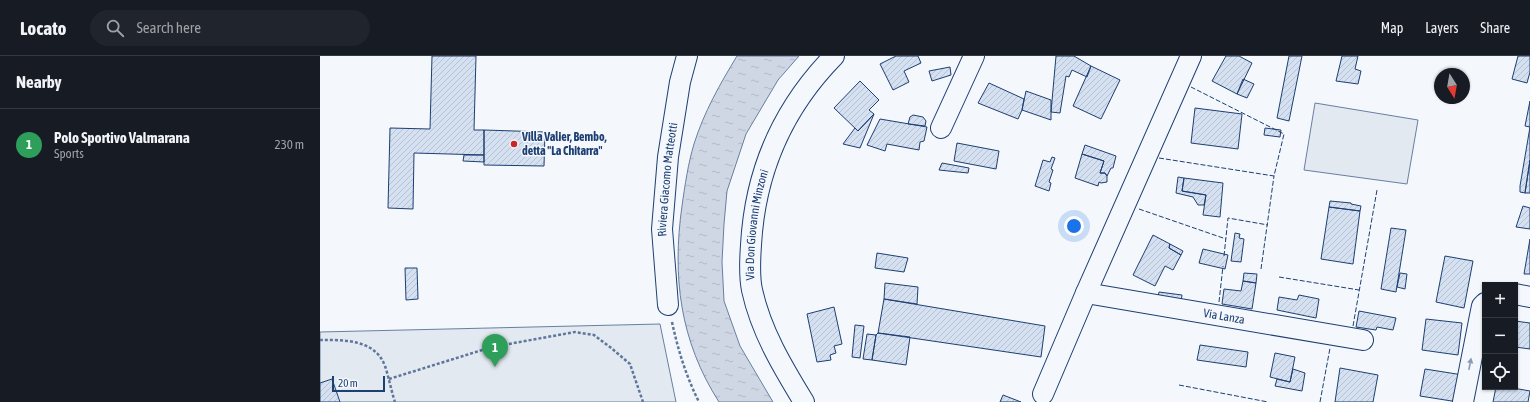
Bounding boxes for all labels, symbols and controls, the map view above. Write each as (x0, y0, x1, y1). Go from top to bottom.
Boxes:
search box (90, 10, 370, 46)
text: Locato (20, 17, 66, 39)
icon: search (104, 17, 126, 39)
text: Search here (136, 19, 201, 36)
text: Map (1381, 20, 1403, 36)
text: Layers (1425, 20, 1458, 36)
text: Share (1480, 20, 1510, 36)
north arrow (1434, 68, 1470, 104)
text: Nearby (16, 72, 62, 92)
street label: Riviera Giacomo Matteotti (655, 122, 680, 237)
text: Polo Sportivo Valmarana (54, 129, 190, 146)
place label: Villa Valier, Bembo, detta "La Chitarra" (521, 130, 607, 158)
text: 1 (26, 137, 32, 152)
text: 230 m (275, 137, 304, 152)
marker: Villa Valier, Bembo, detta "La Chitarra" (509, 139, 519, 149)
text: Sports (54, 146, 84, 161)
street label: Via Don Giovanni Minzoni (743, 168, 771, 281)
your location (1064, 216, 1084, 236)
map controls (1482, 282, 1518, 390)
button: + (1482, 282, 1518, 318)
street label: Via Lanza (1202, 306, 1246, 327)
button: − (1482, 318, 1518, 354)
pin: 1 (482, 334, 508, 367)
button: locate (1482, 354, 1518, 390)
one-way arrow (1468, 358, 1474, 370)
scale bar (332, 374, 385, 393)
text: 20 m (338, 377, 358, 389)

